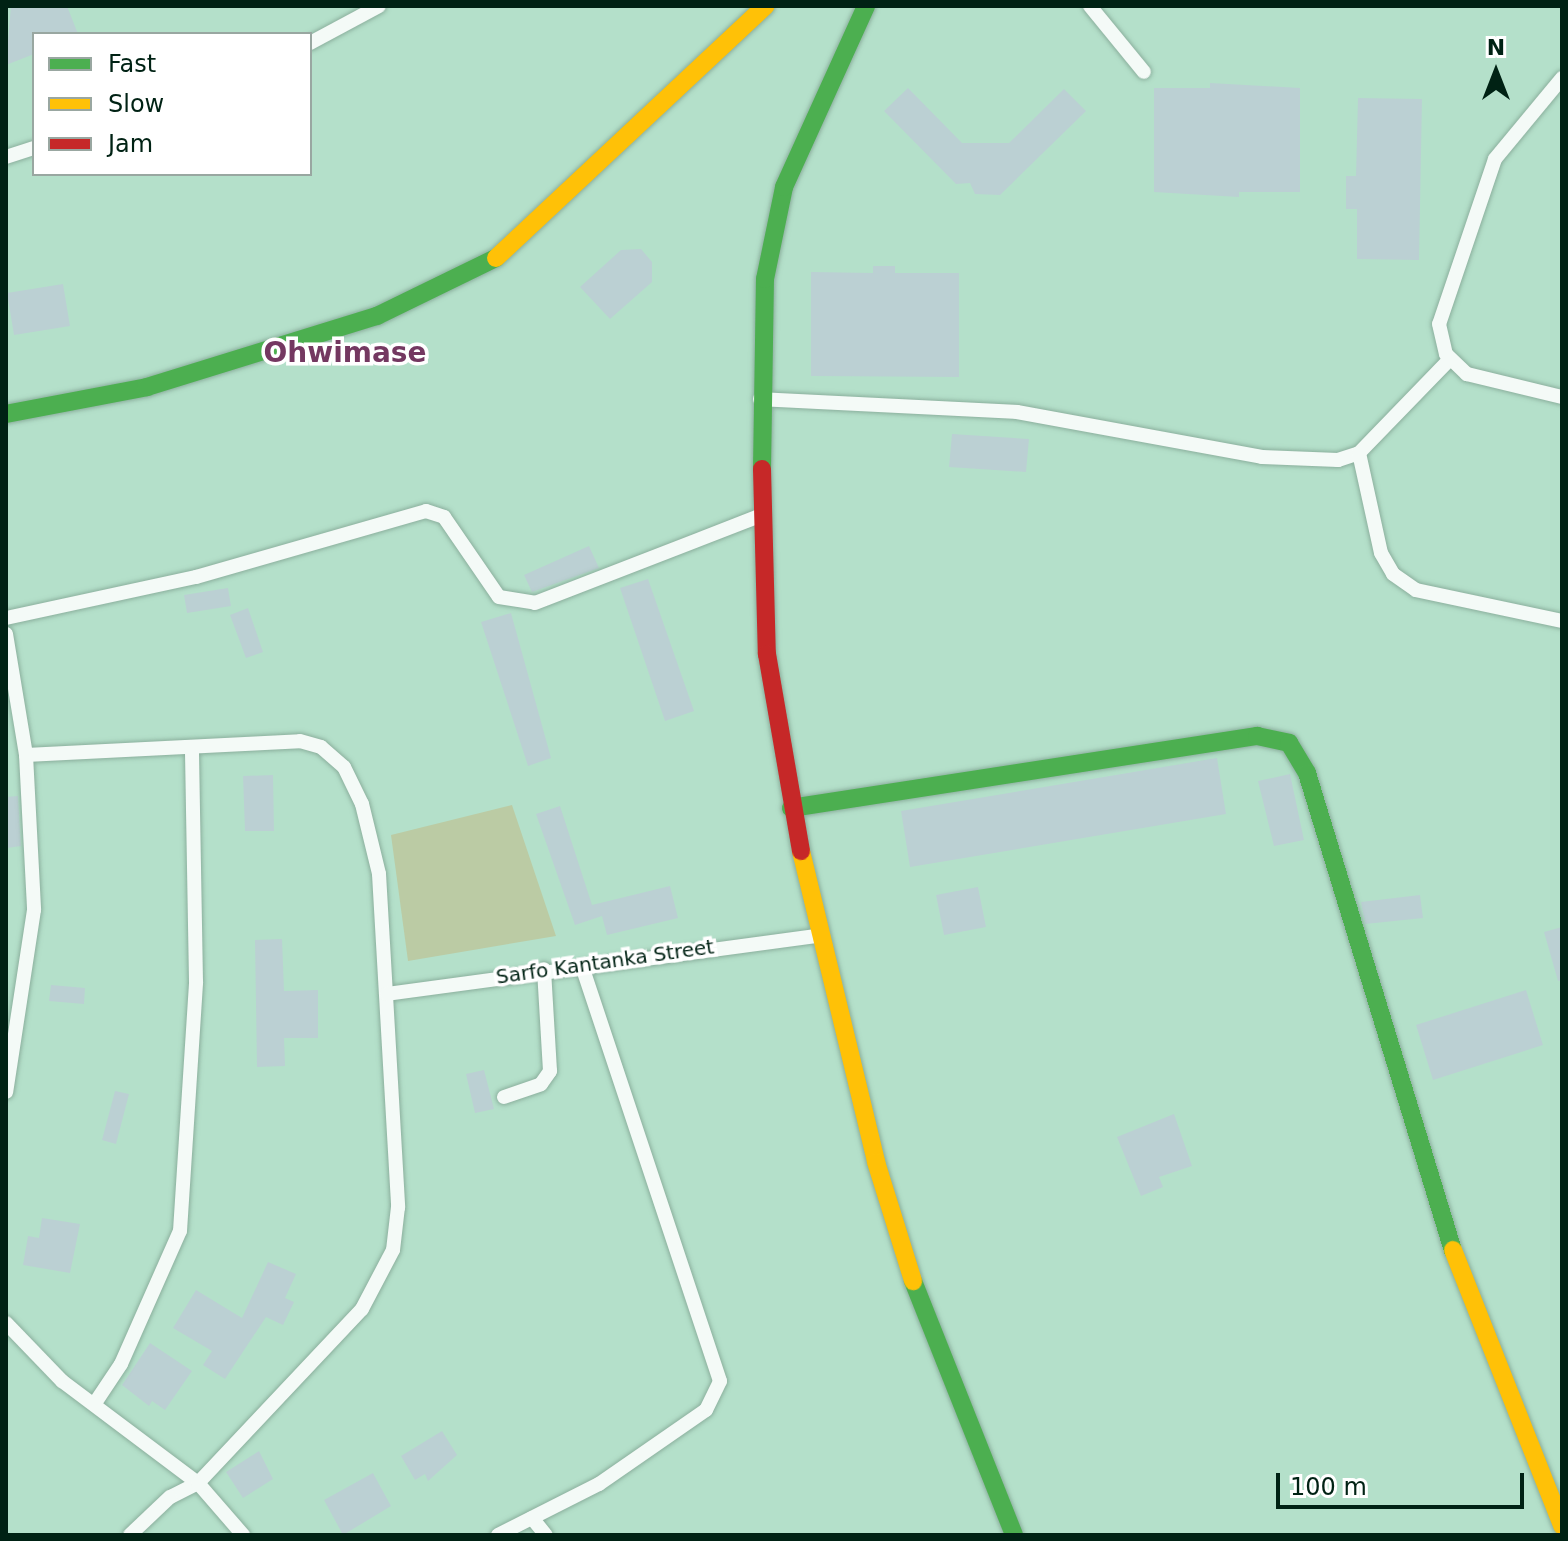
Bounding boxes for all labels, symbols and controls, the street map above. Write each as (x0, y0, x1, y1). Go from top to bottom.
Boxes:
legend (32, 32, 312, 176)
north arrow (1456, 32, 1536, 112)
text: N (1487, 35, 1505, 60)
text: Fast (108, 50, 156, 78)
text: Slow (108, 90, 164, 118)
text: Jam (108, 130, 153, 158)
district label: Ohwimase (264, 336, 426, 370)
street label: Sarfo Kantanka Street (494, 935, 716, 989)
scale bar (1280, 1457, 1528, 1507)
text: 100 m (1290, 1473, 1367, 1501)

